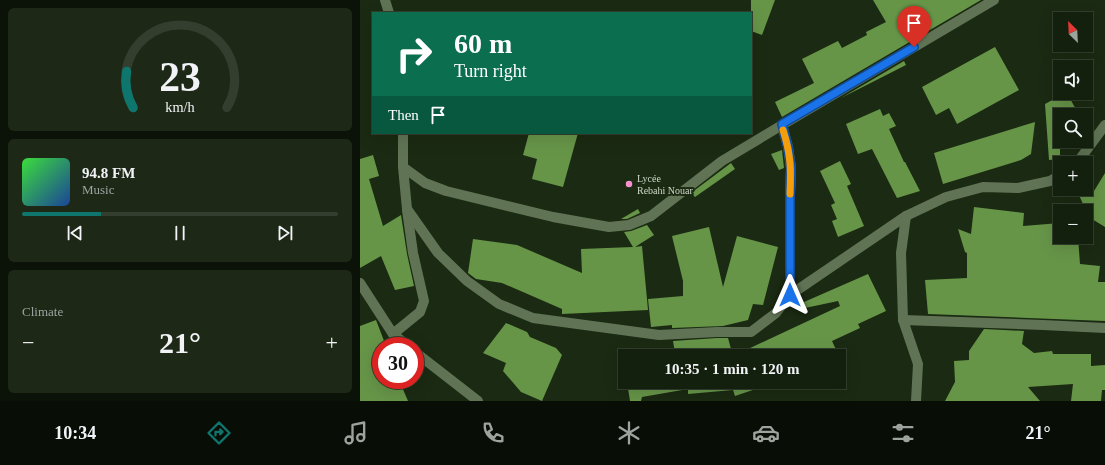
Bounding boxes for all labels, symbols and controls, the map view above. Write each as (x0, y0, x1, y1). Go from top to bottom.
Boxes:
pin (897, 6, 931, 47)
icon: arrive (903, 12, 925, 34)
north arrow (1053, 12, 1093, 52)
map controls (1053, 12, 1093, 244)
icon: right (388, 28, 440, 80)
text: 60 m (454, 28, 512, 59)
text: 23 (159, 53, 201, 99)
button: sound (1053, 60, 1093, 100)
text: Turn right (454, 61, 527, 81)
text: km/h (165, 98, 195, 114)
icon: arrive (427, 104, 449, 126)
text: Then (388, 107, 419, 123)
button: search (1053, 108, 1093, 148)
button: + (1053, 156, 1093, 196)
text: 94.8 FM (82, 165, 135, 181)
place label: Lycée Rebahi Nouar (637, 173, 693, 196)
marker: Lycée Rebahi Nouar (624, 179, 634, 189)
text: Music (82, 182, 115, 197)
button: − (1053, 204, 1093, 244)
icon: previous (64, 222, 86, 244)
icon: pause (169, 222, 191, 244)
icon: next (274, 222, 296, 244)
position arrow (769, 274, 811, 316)
text: Climate (22, 304, 63, 319)
text: 21° (159, 326, 201, 359)
text: − (22, 330, 34, 355)
text: + (326, 330, 338, 355)
speed limit sign: 30 (372, 337, 424, 389)
text: 10:35 · 1 min · 120 m (665, 361, 800, 377)
icon: directions (205, 419, 233, 447)
icon: music (342, 419, 370, 447)
icon: phone (479, 419, 507, 447)
icon: climate (615, 419, 643, 447)
icon: car (752, 419, 780, 447)
icon: filters (889, 419, 917, 447)
text: 10:34 (54, 423, 96, 443)
text: 21° (1025, 423, 1051, 443)

